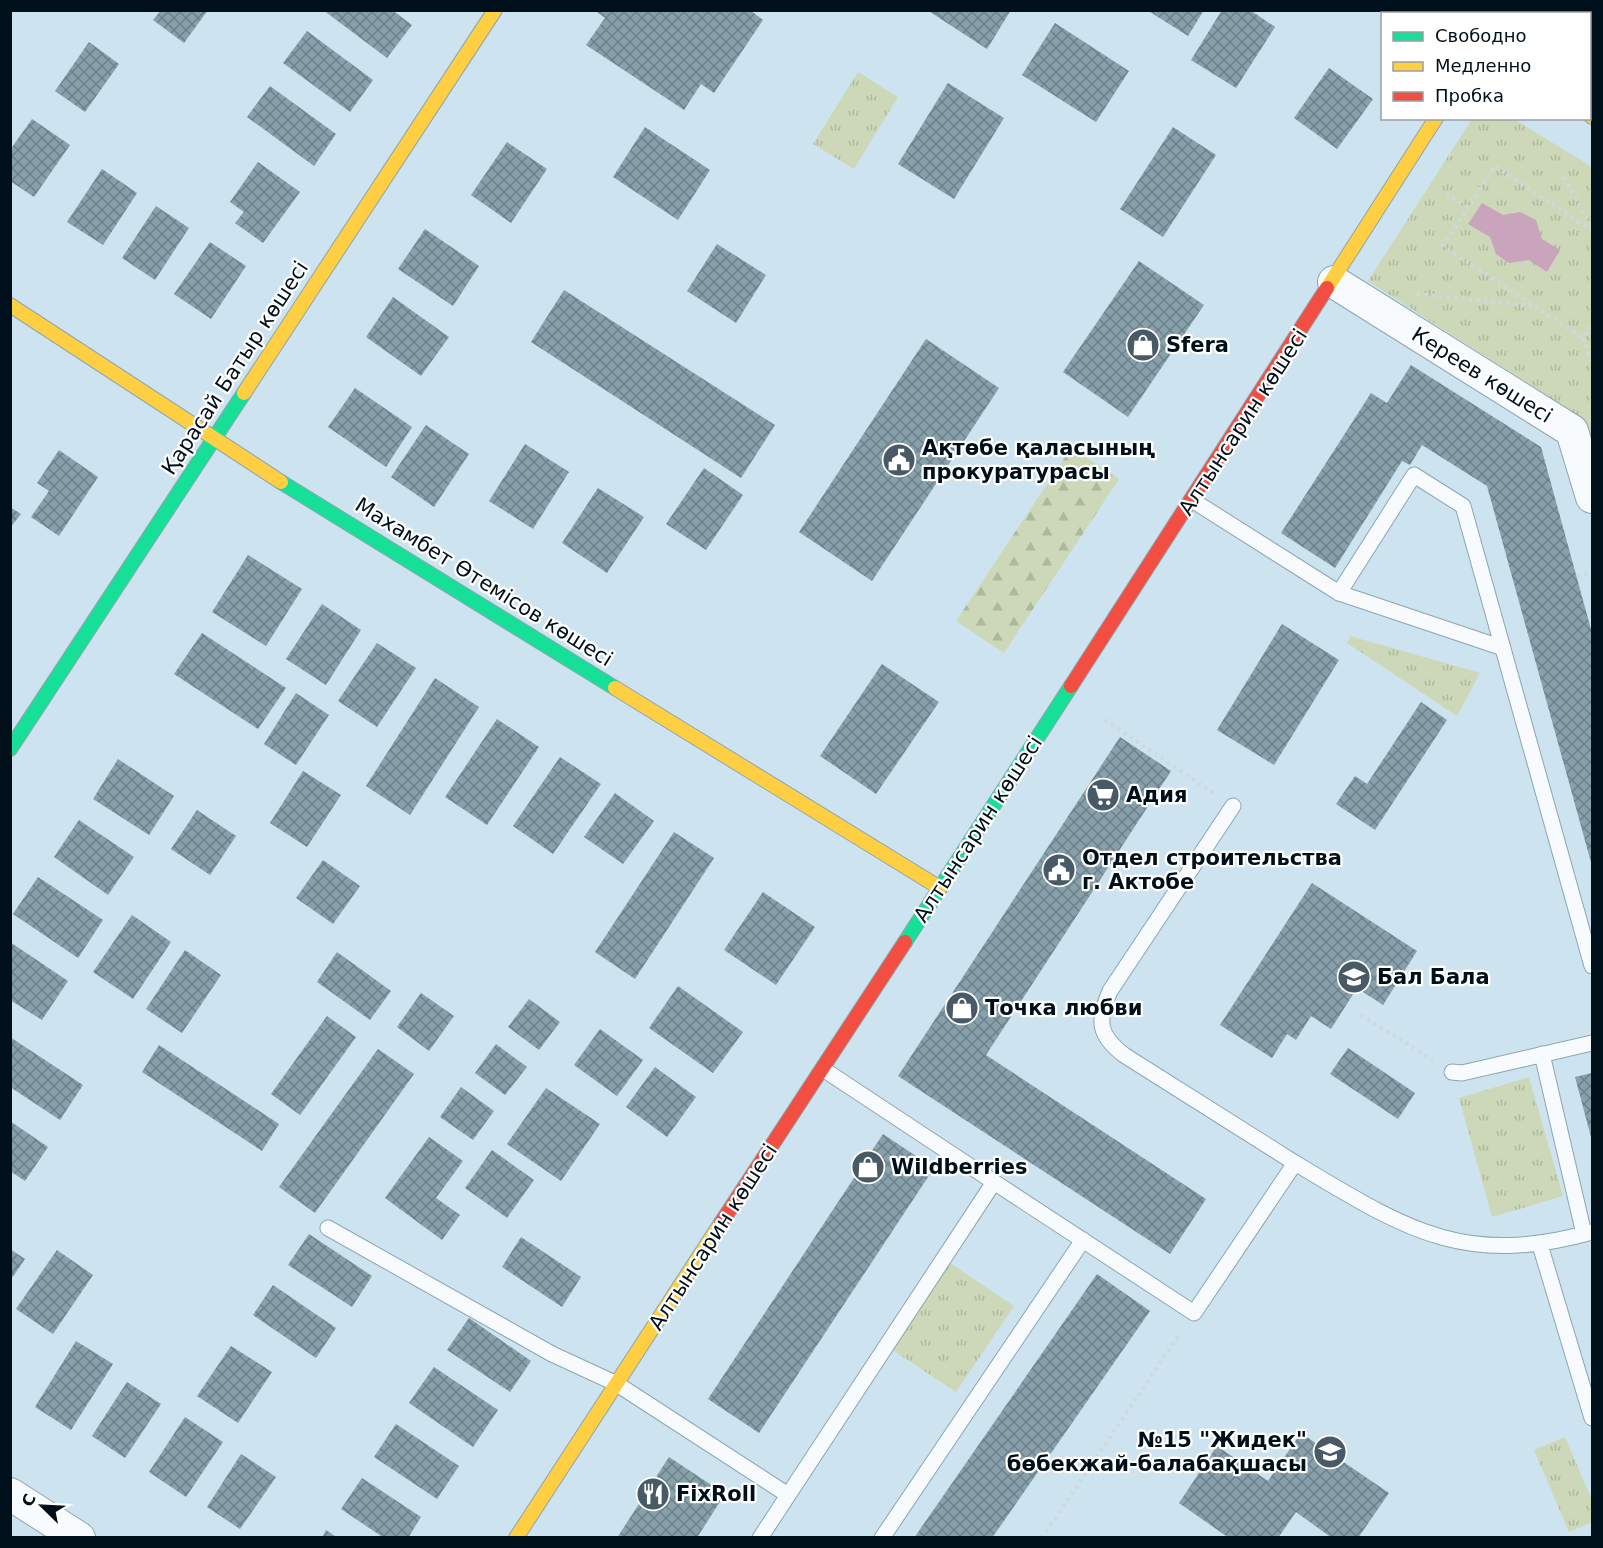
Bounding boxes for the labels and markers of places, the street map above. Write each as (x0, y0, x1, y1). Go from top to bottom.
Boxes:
shop icon: Sfera (1125, 327, 1161, 363)
place label: Sfera (1166, 333, 1229, 357)
place label: Ақтөбе қаласының прокуратурасы (922, 436, 1155, 484)
public building icon: Ақтөбе қаласының прокуратурасы (881, 442, 917, 478)
supermarket icon: Адия (1085, 777, 1121, 813)
place label: Адия (1126, 783, 1187, 807)
place label: Отдел строительства г. Актобе (1082, 846, 1342, 894)
public building icon: Отдел строительства г. Актобе (1041, 852, 1077, 888)
school or university icon: Бал Бала (1336, 959, 1372, 995)
place label: Бал Бала (1377, 965, 1490, 989)
shop icon: Точка любви (944, 990, 980, 1026)
place label: Точка любви (985, 996, 1142, 1020)
shop icon: Wildberries (850, 1149, 886, 1185)
place label: Wildberries (891, 1155, 1028, 1179)
place label: №15 "Жидек" бөбекжай-балабақшасы (1007, 1428, 1307, 1476)
school or university icon: №15 "Жидек" бөбекжай-балабақшасы (1312, 1434, 1348, 1470)
restaurant icon: FixRoll (635, 1476, 671, 1512)
place label: FixRoll (676, 1482, 756, 1506)

